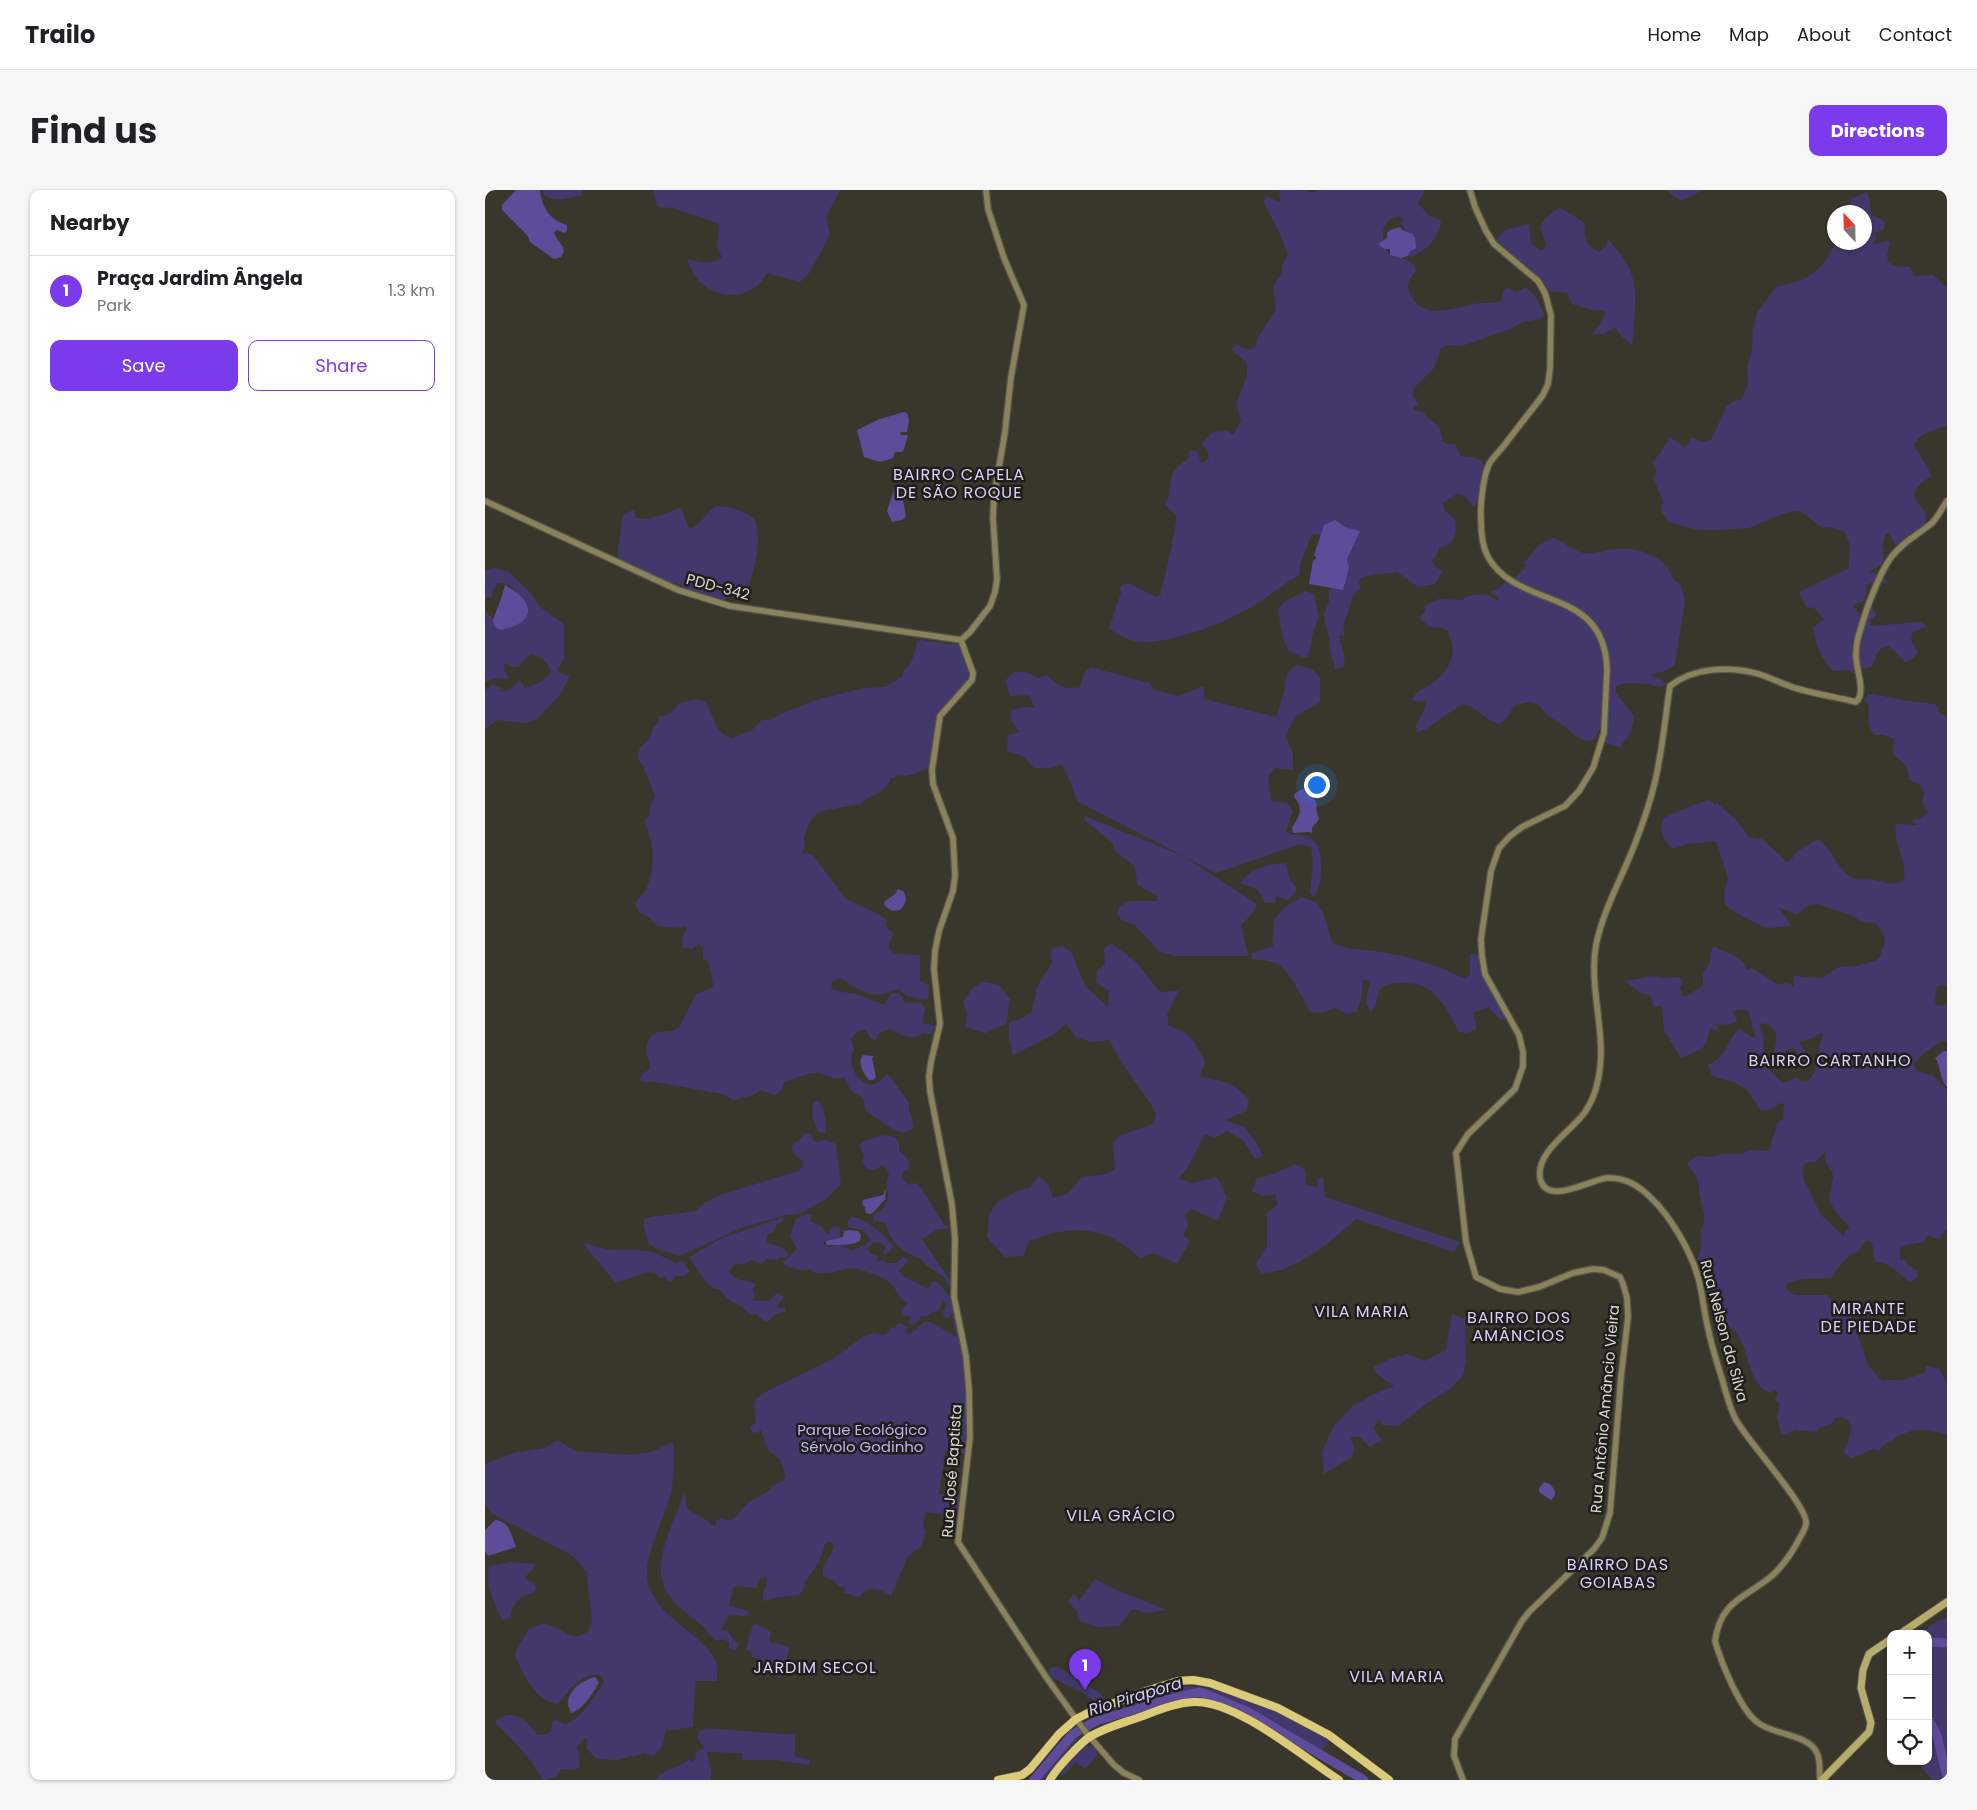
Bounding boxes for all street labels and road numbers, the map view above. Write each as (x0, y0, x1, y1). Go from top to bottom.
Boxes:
street label: PDD-342 (684, 568, 752, 605)
street label: Rua Nelson da Silva (1695, 1257, 1754, 1404)
street label: Rua Antônio Amâncio Vieira (1585, 1304, 1624, 1514)
street label: Rua José Baptista (936, 1404, 967, 1538)

